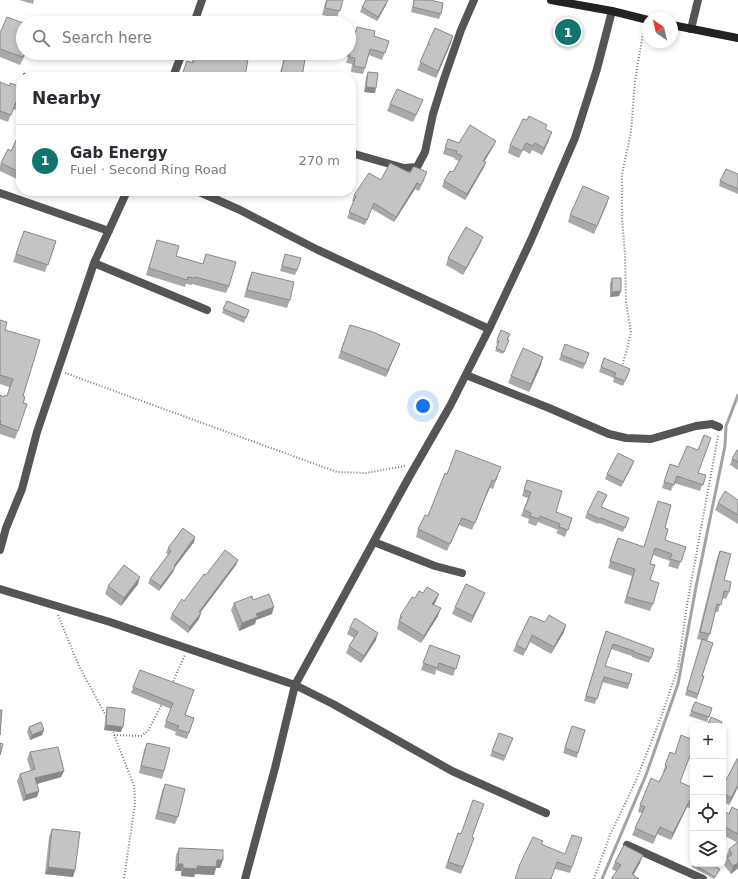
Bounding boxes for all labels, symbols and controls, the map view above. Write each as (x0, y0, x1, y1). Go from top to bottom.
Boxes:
north arrow (642, 12, 678, 48)
search box (16, 16, 356, 60)
pin: 1 (555, 17, 581, 47)
icon: search (30, 27, 52, 49)
text: Search here (62, 29, 152, 47)
text: Nearby (32, 88, 101, 108)
text: Gab Energy (70, 144, 167, 162)
text: 1 (40, 153, 50, 168)
text: 270 m (298, 153, 340, 168)
text: Fuel · Second Ring Road (70, 162, 227, 177)
your location (413, 396, 433, 416)
map controls (690, 723, 726, 867)
button: + (690, 723, 726, 759)
button: − (690, 759, 726, 795)
button: locate (690, 795, 726, 831)
button: layers (690, 831, 726, 867)

